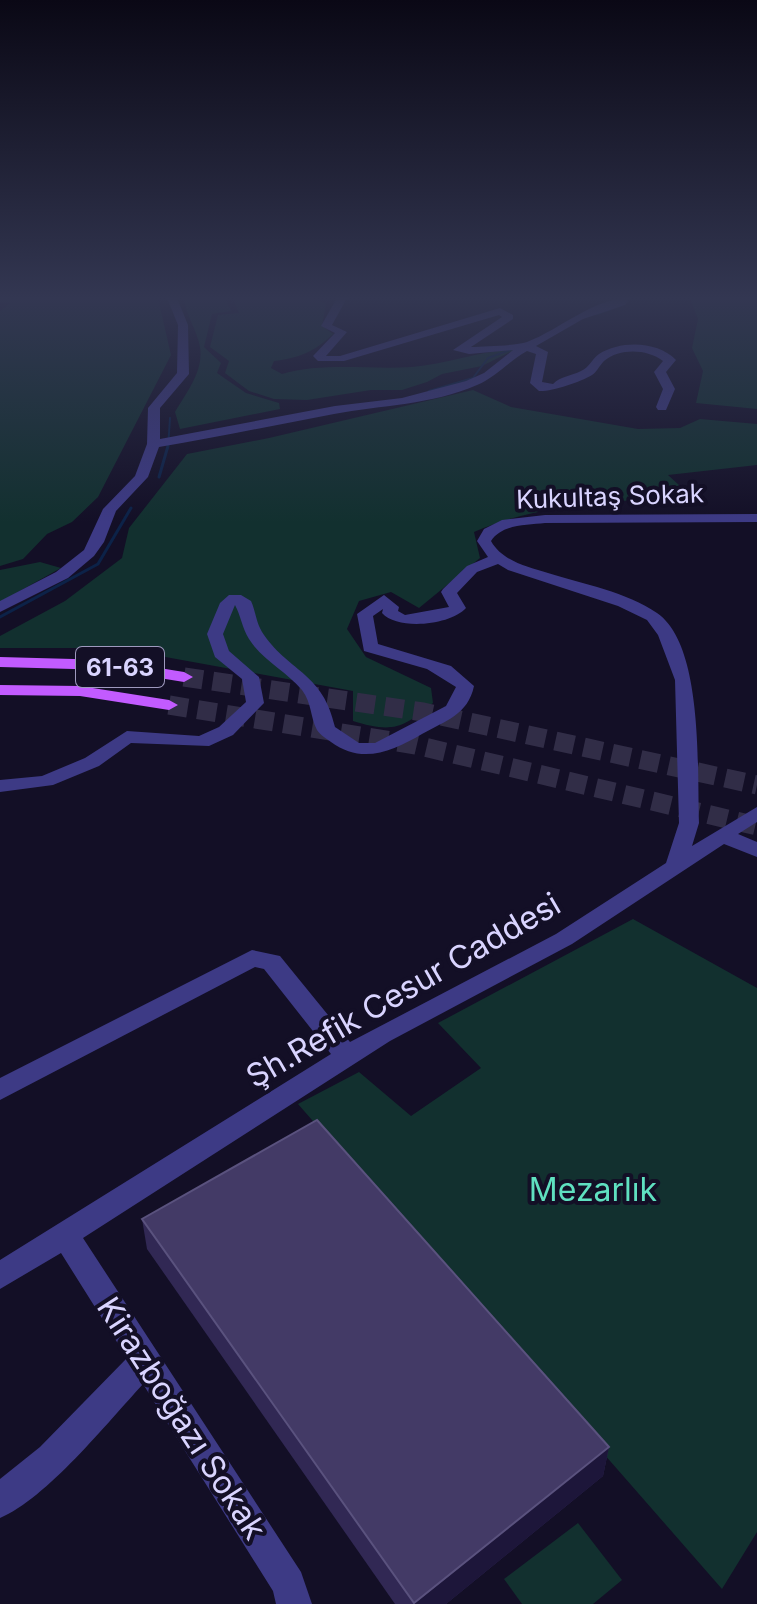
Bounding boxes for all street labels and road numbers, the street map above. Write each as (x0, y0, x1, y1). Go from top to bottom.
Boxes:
street label: Kukultaş Sokak (516, 477, 704, 515)
road number: 61-63 (76, 647, 164, 687)
street label: Şh.Refik Cesur Caddesi (239, 884, 567, 1096)
street label: Kirazboğazı Sokak (89, 1290, 275, 1547)

